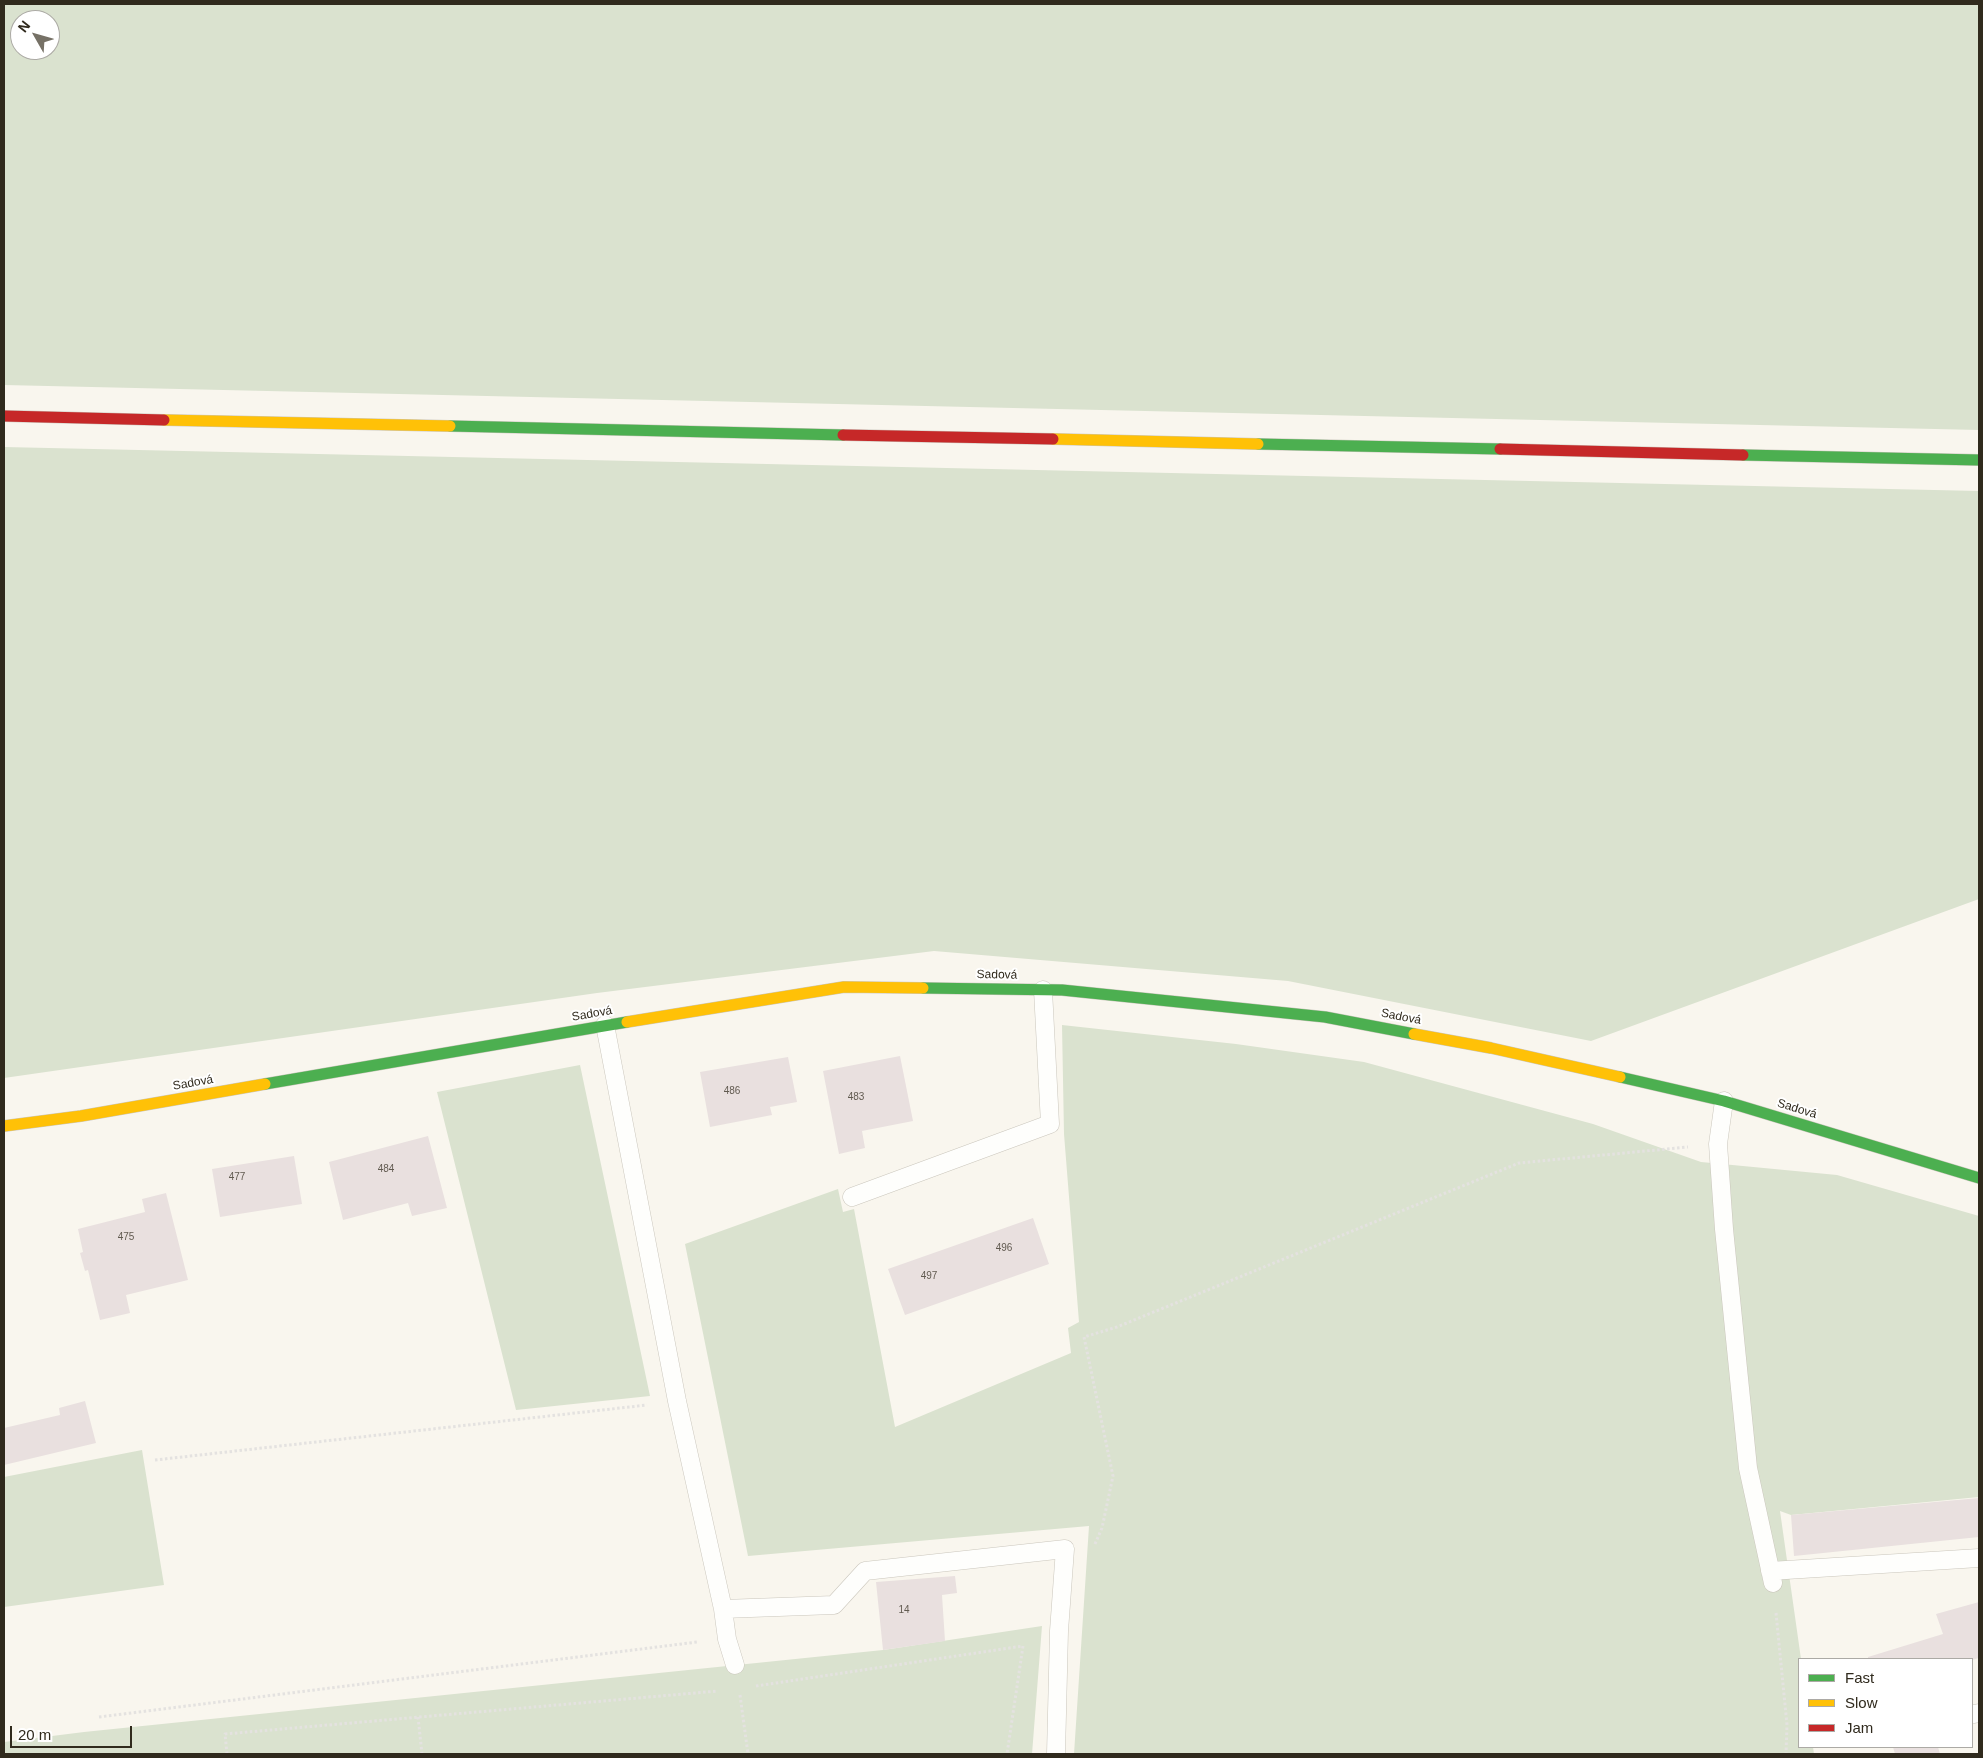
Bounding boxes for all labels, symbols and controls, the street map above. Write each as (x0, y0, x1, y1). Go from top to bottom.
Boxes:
north arrow (10, 10, 60, 60)
text: N (15, 17, 33, 35)
street label: Sadová (977, 967, 1017, 983)
street label: Sadová (571, 1003, 613, 1025)
street label: Sadová (1380, 1006, 1422, 1028)
street label: Sadová (172, 1072, 214, 1094)
house number: 486 (724, 1085, 740, 1097)
house number: 483 (848, 1091, 864, 1103)
street label: Sadová (1775, 1096, 1819, 1122)
house number: 484 (378, 1163, 394, 1175)
house number: 477 (229, 1171, 245, 1183)
house number: 475 (118, 1231, 134, 1243)
house number: 496 (996, 1242, 1012, 1254)
house number: 497 (921, 1270, 937, 1282)
house number: 14 (898, 1604, 910, 1616)
legend (1798, 1658, 1973, 1748)
text: Fast (1845, 1669, 1874, 1686)
text: Slow (1845, 1694, 1878, 1711)
scale bar (12, 1716, 135, 1748)
text: Jam (1845, 1719, 1873, 1736)
text: 20 m (18, 1726, 51, 1743)

